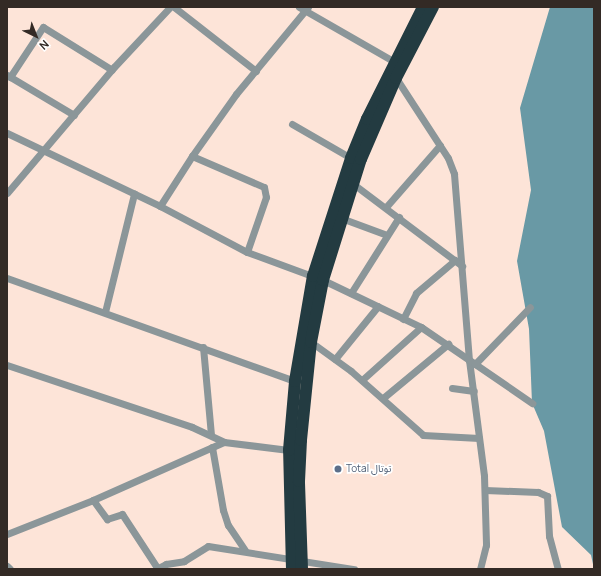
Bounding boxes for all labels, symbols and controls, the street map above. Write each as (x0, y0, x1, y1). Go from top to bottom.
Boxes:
north arrow (16, 16, 56, 56)
text: N (37, 37, 53, 53)
place label: Total توتال (346, 463, 392, 475)
marker: Total توتال (333, 464, 343, 474)

